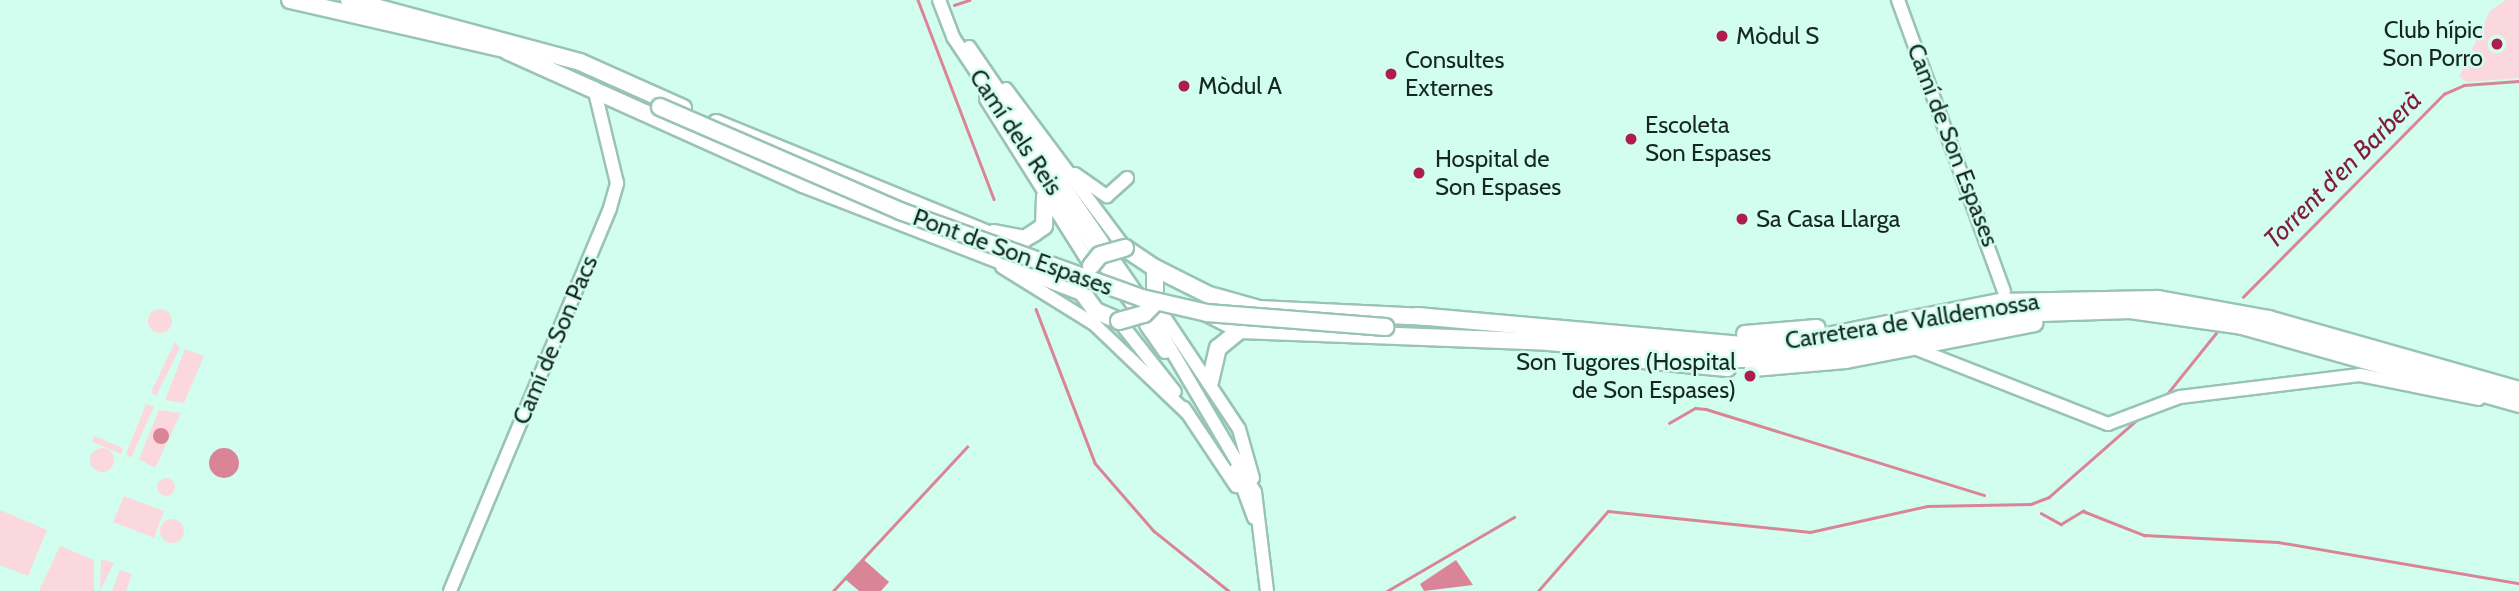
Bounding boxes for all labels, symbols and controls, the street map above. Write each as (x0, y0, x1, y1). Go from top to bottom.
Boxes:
place label: Club hípic Son Porro (2382, 16, 2483, 72)
place label: Mòdul S (1736, 22, 1819, 50)
marker: Mòdul S (1714, 28, 1730, 44)
marker: Club hípic Son Porro (2489, 36, 2505, 52)
street label: Camí de Son Espases (1901, 39, 2005, 251)
place label: Consultes Externes (1405, 46, 1504, 102)
street label: Camí dels Reis (963, 64, 1069, 200)
marker: Consultes Externes (1383, 66, 1399, 82)
place label: Mòdul A (1198, 72, 1282, 100)
marker: Mòdul A (1176, 78, 1192, 94)
water label: Torrent d'en Barberà (2258, 85, 2428, 255)
place label: Escoleta Son Espases (1645, 111, 1771, 167)
marker: Escoleta Son Espases (1623, 131, 1639, 147)
place label: Hospital de Son Espases (1435, 145, 1561, 201)
marker: Hospital de Son Espases (1409, 163, 1429, 183)
street label: Pont de Son Espases (909, 202, 1117, 302)
place label: Sa Casa Llarga (1756, 205, 1900, 233)
marker: Sa Casa Llarga (1734, 211, 1750, 227)
street label: Camí de Son Pacs (506, 251, 604, 429)
street label: Carretera de Valldemossa (1783, 287, 2041, 355)
place label: Son Tugores (Hospital de Son Espases) (1516, 348, 1736, 404)
marker: Son Tugores (Hospital de Son Espases) (1742, 368, 1758, 384)

